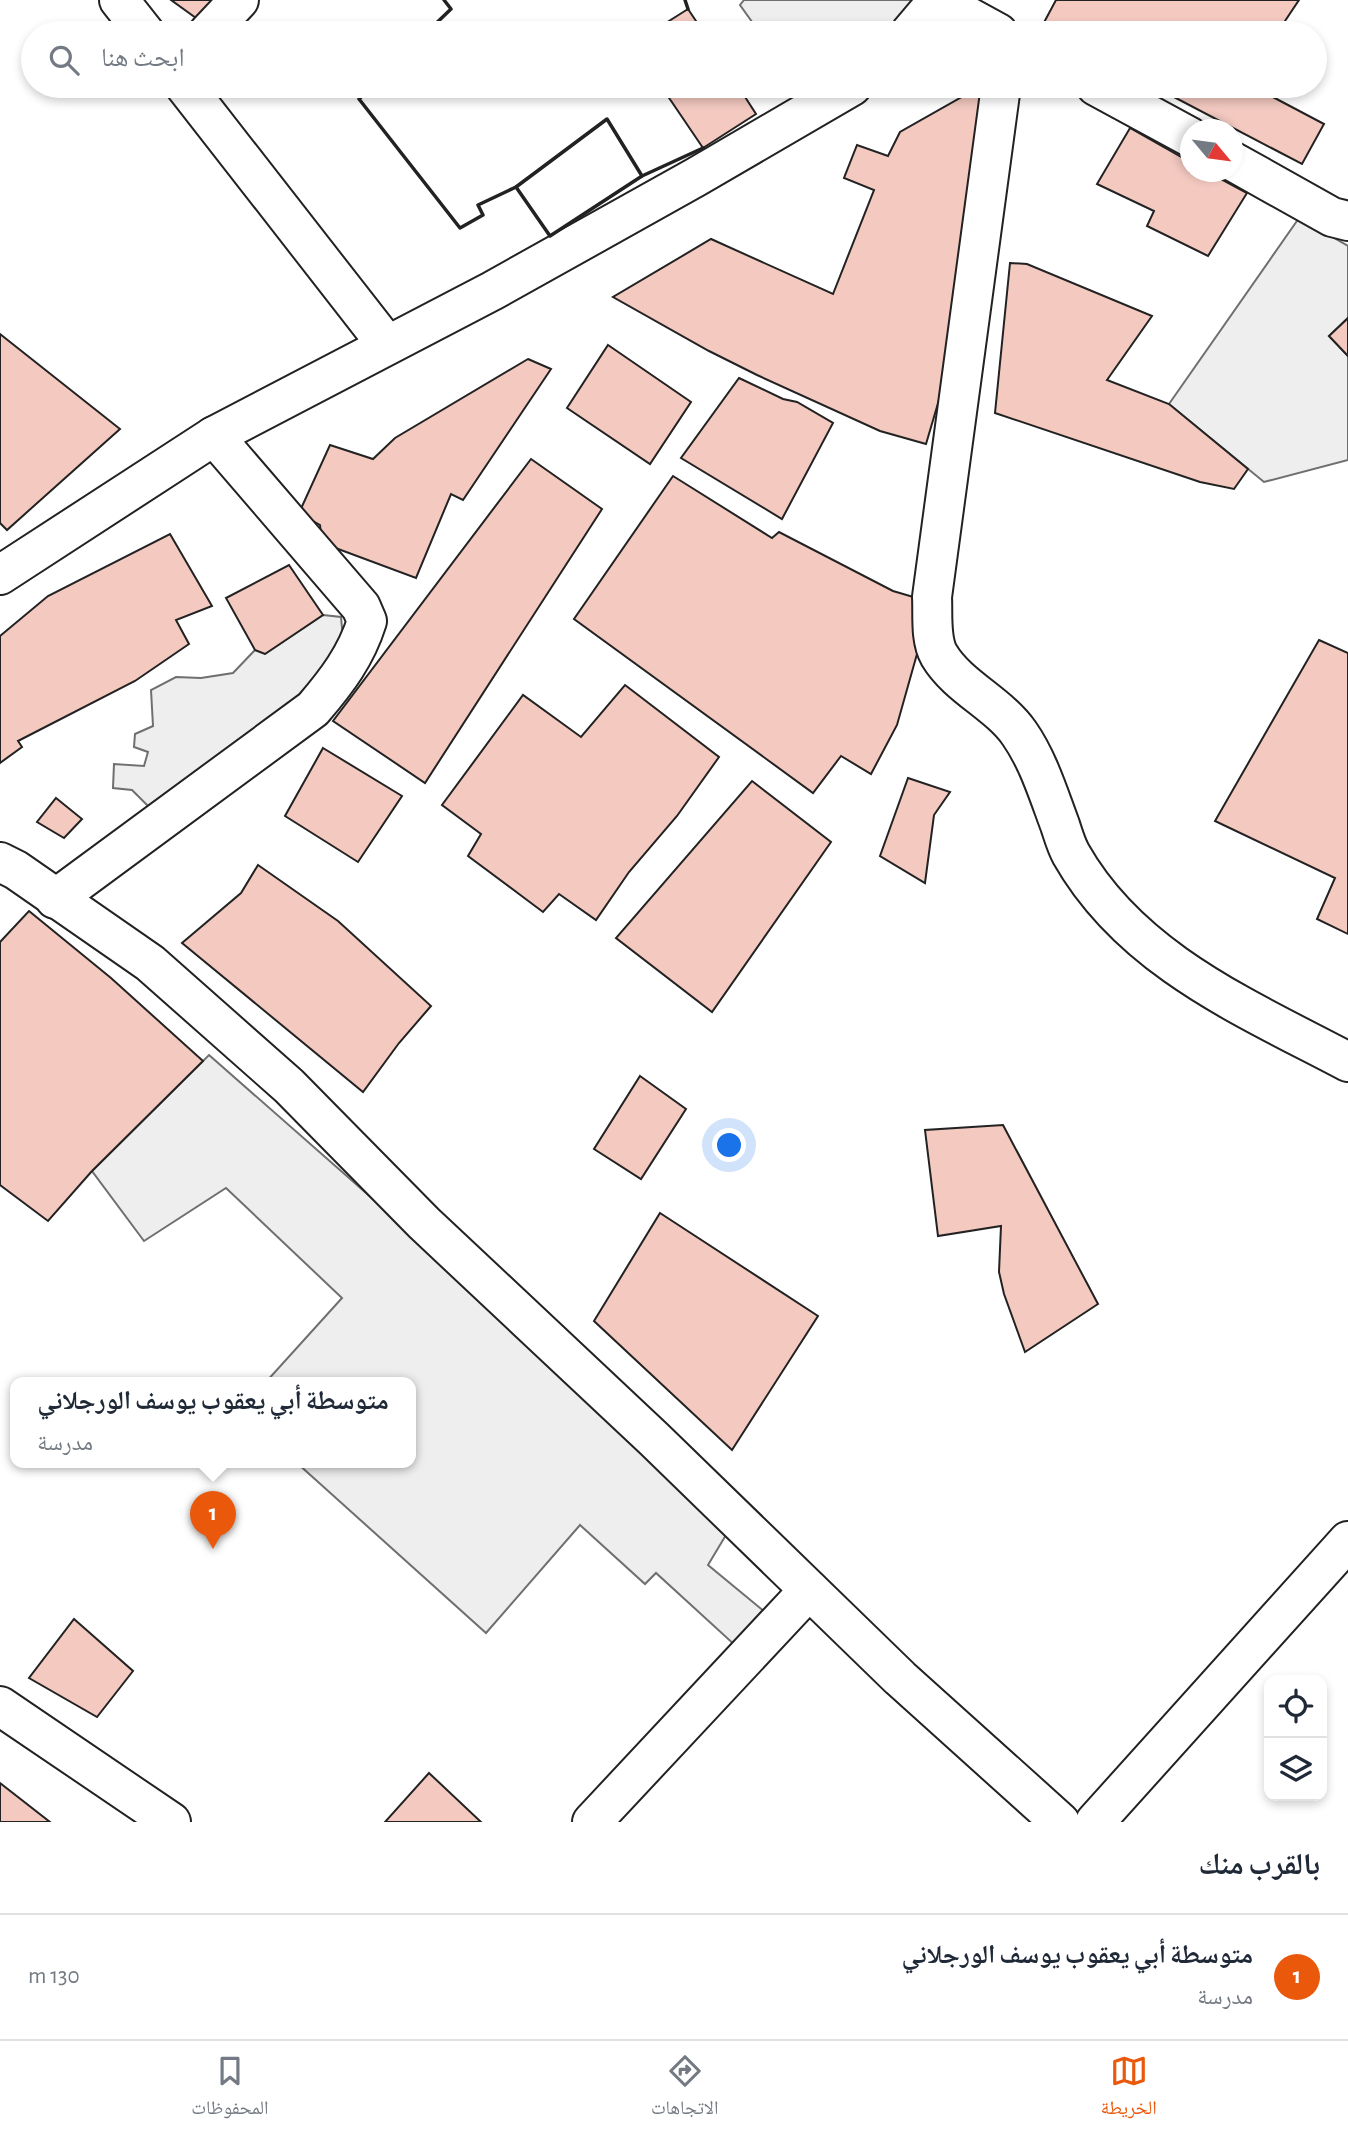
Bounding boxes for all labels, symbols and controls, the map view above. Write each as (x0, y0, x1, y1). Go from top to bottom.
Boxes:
search box (21, 21, 1327, 98)
icon: search (45, 41, 83, 79)
text: ابحث هنا (101, 45, 185, 71)
north arrow (1180, 119, 1243, 182)
your location (712, 1128, 746, 1162)
popup (10, 1377, 416, 1468)
text: متوسطة أبي يعقوب يوسف الورجلاني (37, 1388, 389, 1414)
text: مدرسة (37, 1432, 93, 1455)
pin: 1 (190, 1491, 236, 1549)
map controls (1264, 1675, 1327, 1801)
button: locate (1264, 1675, 1327, 1738)
button: layers (1264, 1738, 1327, 1801)
text: بالقرب منك (1198, 1850, 1320, 1880)
text: متوسطة أبي يعقوب يوسف الورجلاني (902, 1942, 1253, 1968)
text: 130 m (28, 1965, 80, 1988)
text: 1 (1293, 1965, 1301, 1988)
text: مدرسة (1197, 1986, 1253, 2009)
tab: المحفوظات (191, 2052, 269, 2126)
tab: الاتجاهات (651, 2052, 718, 2126)
tab: الخريطة (1101, 2052, 1157, 2126)

